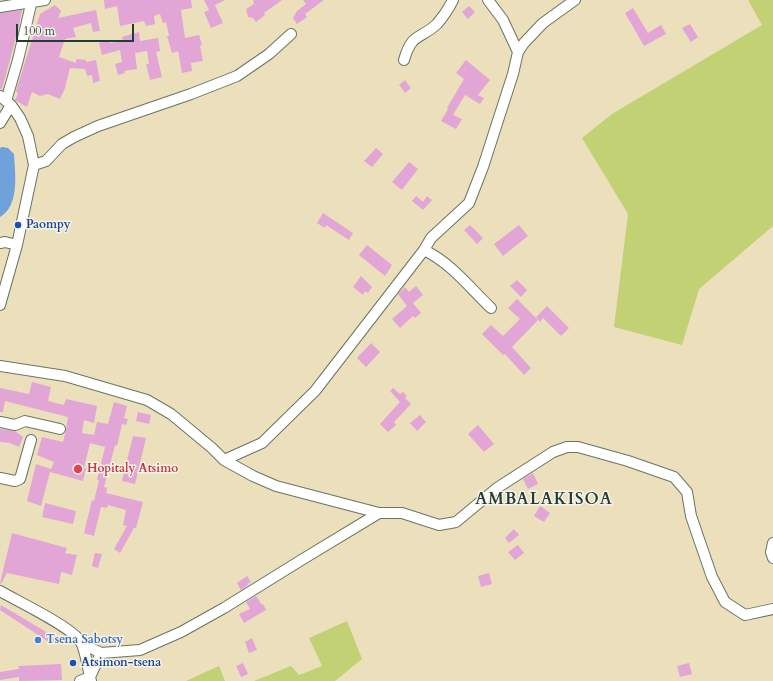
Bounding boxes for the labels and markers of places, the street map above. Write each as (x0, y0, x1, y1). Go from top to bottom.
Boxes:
place label: Paompy (26, 218, 71, 232)
marker: Paompy (13, 220, 23, 230)
place label: Hopitaly Atsimo (87, 462, 178, 476)
marker: Hopitaly Atsimo (72, 463, 84, 475)
place label: Tsena Sabotsy (46, 633, 123, 647)
marker: Tsena Sabotsy (33, 635, 43, 645)
place label: Atsimon-tsena (81, 656, 161, 670)
marker: Atsimon-tsena (68, 658, 78, 668)

